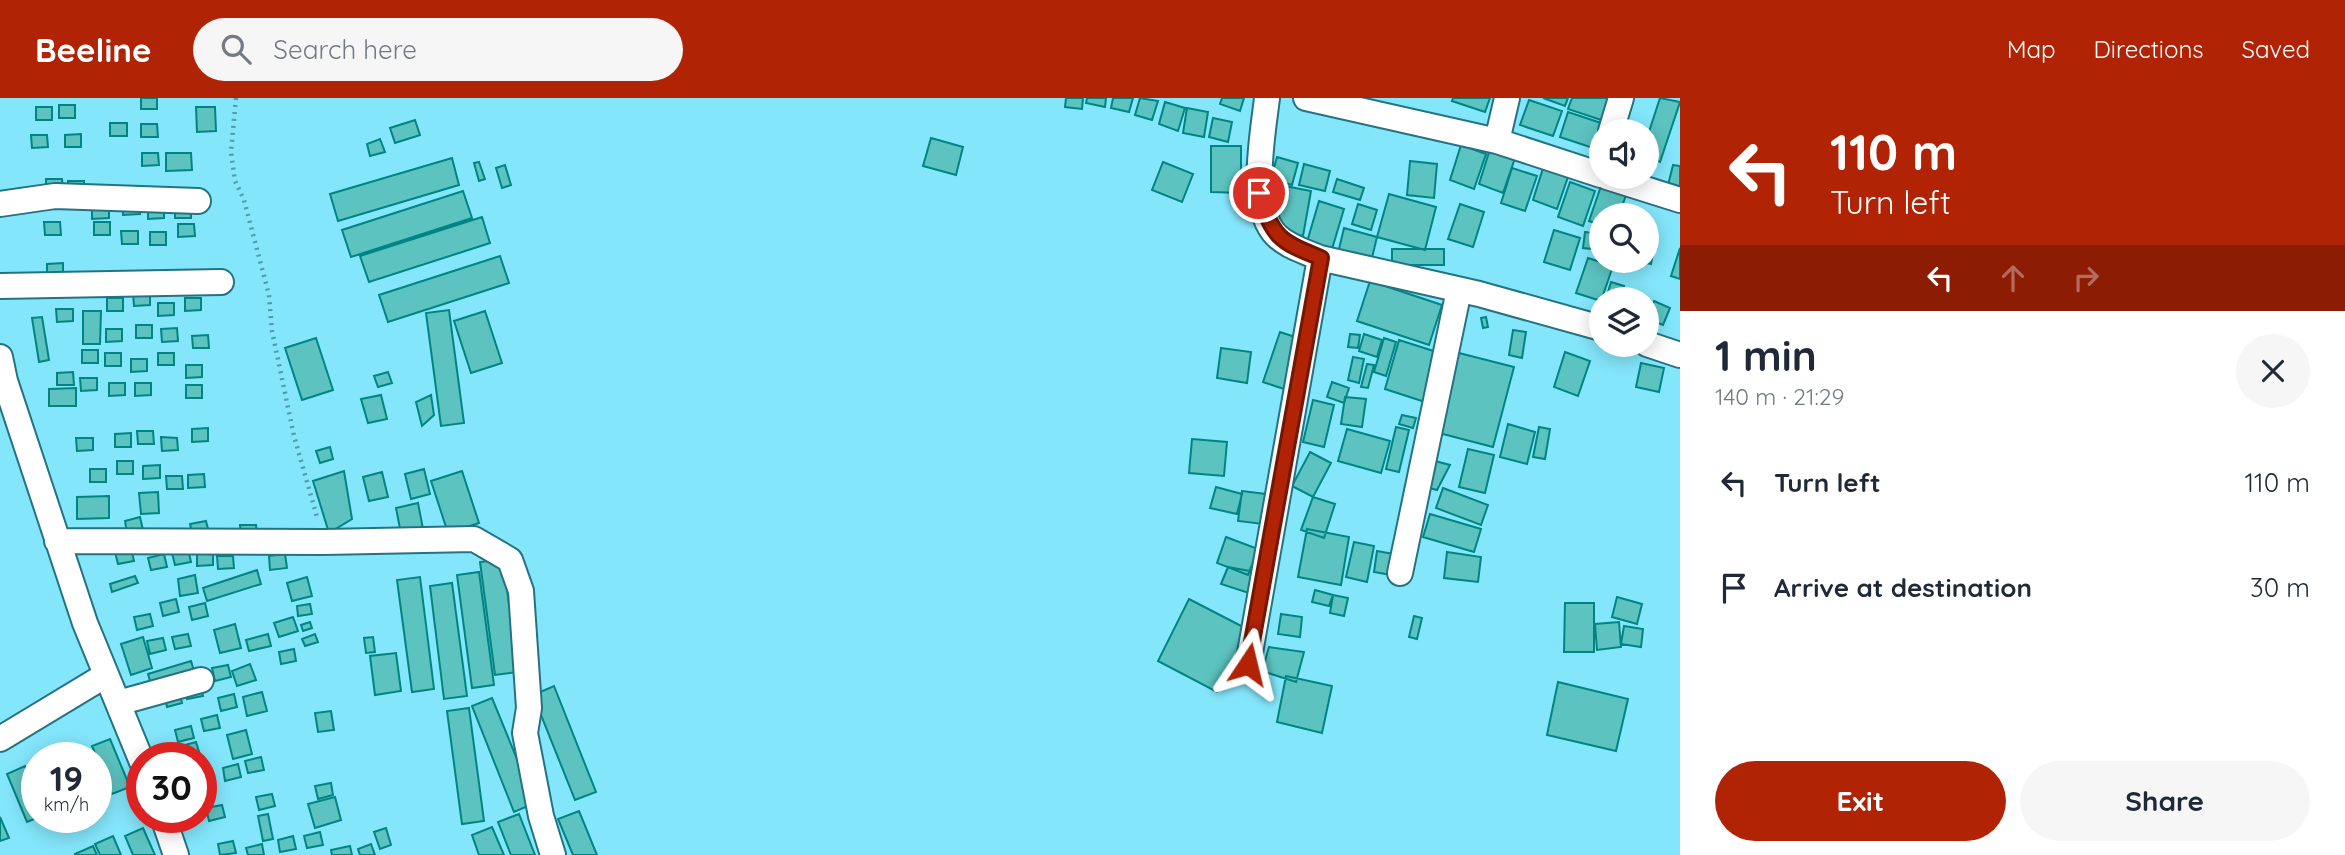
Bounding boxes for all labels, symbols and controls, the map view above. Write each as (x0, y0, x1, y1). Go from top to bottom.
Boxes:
search box (193, 18, 683, 81)
text: Beeline (35, 29, 151, 70)
icon: search (217, 30, 255, 68)
text: Search here (273, 33, 417, 66)
text: Map (2007, 34, 2056, 64)
text: Directions (2094, 34, 2204, 64)
text: Saved (2242, 34, 2310, 64)
map controls (1589, 119, 1659, 357)
button: sound (1589, 119, 1659, 189)
text: 110 m (1830, 121, 1957, 182)
icon: left (1715, 126, 1806, 217)
pin (1229, 163, 1289, 223)
icon: arrive (1240, 174, 1278, 212)
text: Turn left (1830, 182, 1951, 222)
button: search (1589, 203, 1659, 273)
icon: left (1921, 259, 1959, 297)
icon: ahead (1994, 259, 2032, 297)
icon: right (2067, 259, 2105, 297)
button: layers (1589, 287, 1659, 357)
text: 1 min (1715, 329, 1817, 382)
button: close (2236, 334, 2310, 408)
text: 140 m · 21:29 (1715, 382, 1844, 411)
icon: left (1715, 464, 1753, 502)
text: Turn left (1774, 466, 1881, 499)
text: 110 m (2244, 466, 2310, 499)
icon: arrive (1715, 569, 1753, 607)
text: Arrive at destination (1774, 571, 2032, 604)
text: 30 m (2250, 571, 2310, 604)
position arrow (1211, 627, 1285, 701)
speed limit sign: 30 (126, 742, 217, 833)
text: 19 (50, 756, 83, 800)
button: Exit (1715, 761, 2006, 841)
button: Share (2020, 761, 2310, 841)
text: km/h (44, 793, 89, 816)

